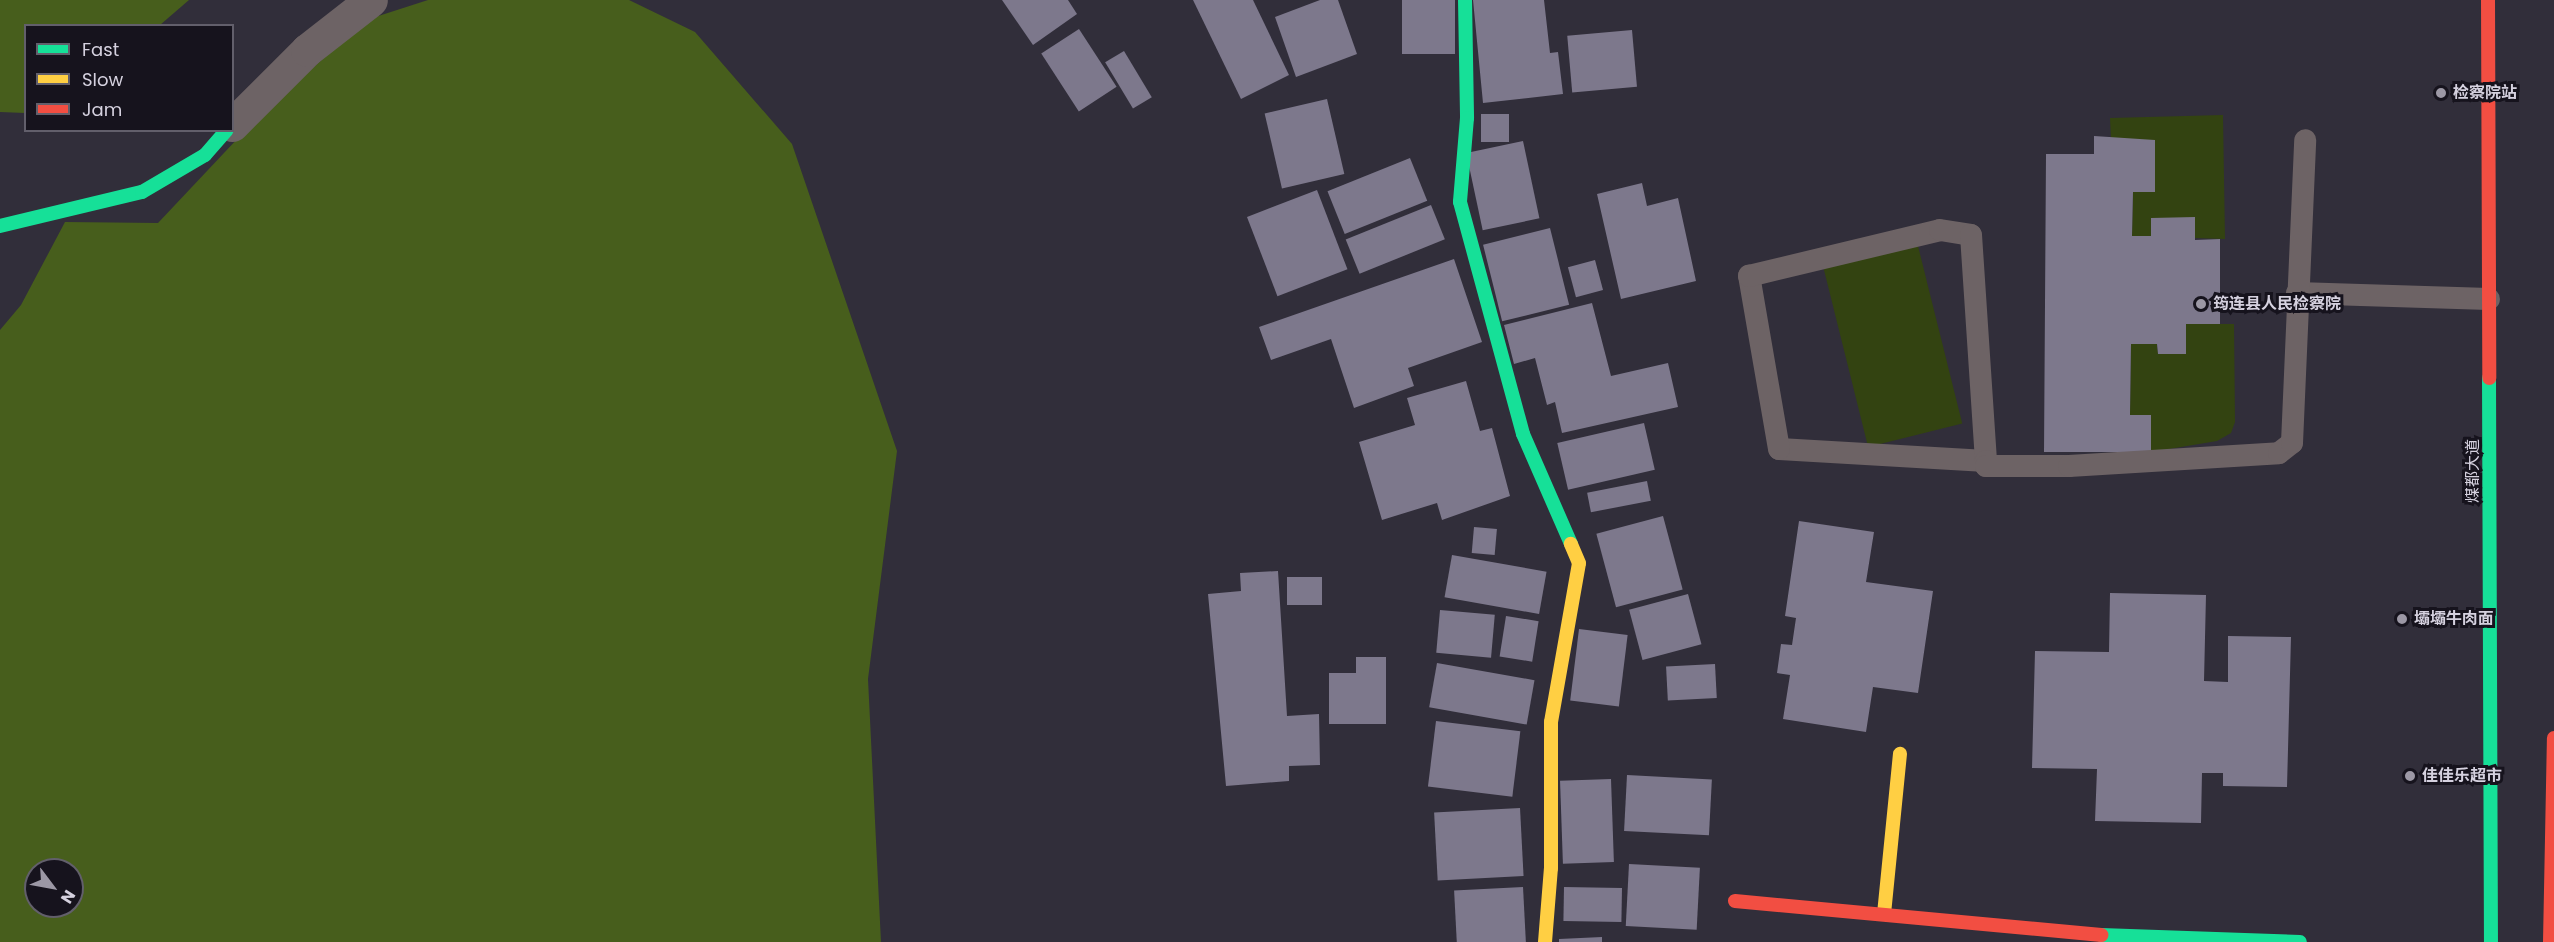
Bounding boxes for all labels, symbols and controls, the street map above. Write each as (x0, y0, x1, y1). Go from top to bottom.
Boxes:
legend (24, 24, 234, 132)
text: Fast (82, 37, 119, 62)
text: Slow (82, 67, 123, 92)
place label: 检察院站 (2453, 83, 2517, 103)
marker: 检察院站 (2434, 86, 2448, 100)
text: Jam (82, 97, 122, 122)
place label: 筠连县人民检察院 (2213, 294, 2341, 314)
marker: 筠连县人民检察院 (2194, 297, 2208, 311)
street label: 煤都大道 (2463, 439, 2483, 503)
place label: 壩壩牛肉面 (2414, 609, 2494, 629)
marker: 壩壩牛肉面 (2395, 612, 2409, 626)
place label: 佳佳乐超市 (2422, 766, 2502, 786)
marker: 佳佳乐超市 (2403, 769, 2417, 783)
north arrow (24, 858, 84, 918)
text: N (55, 886, 81, 908)

